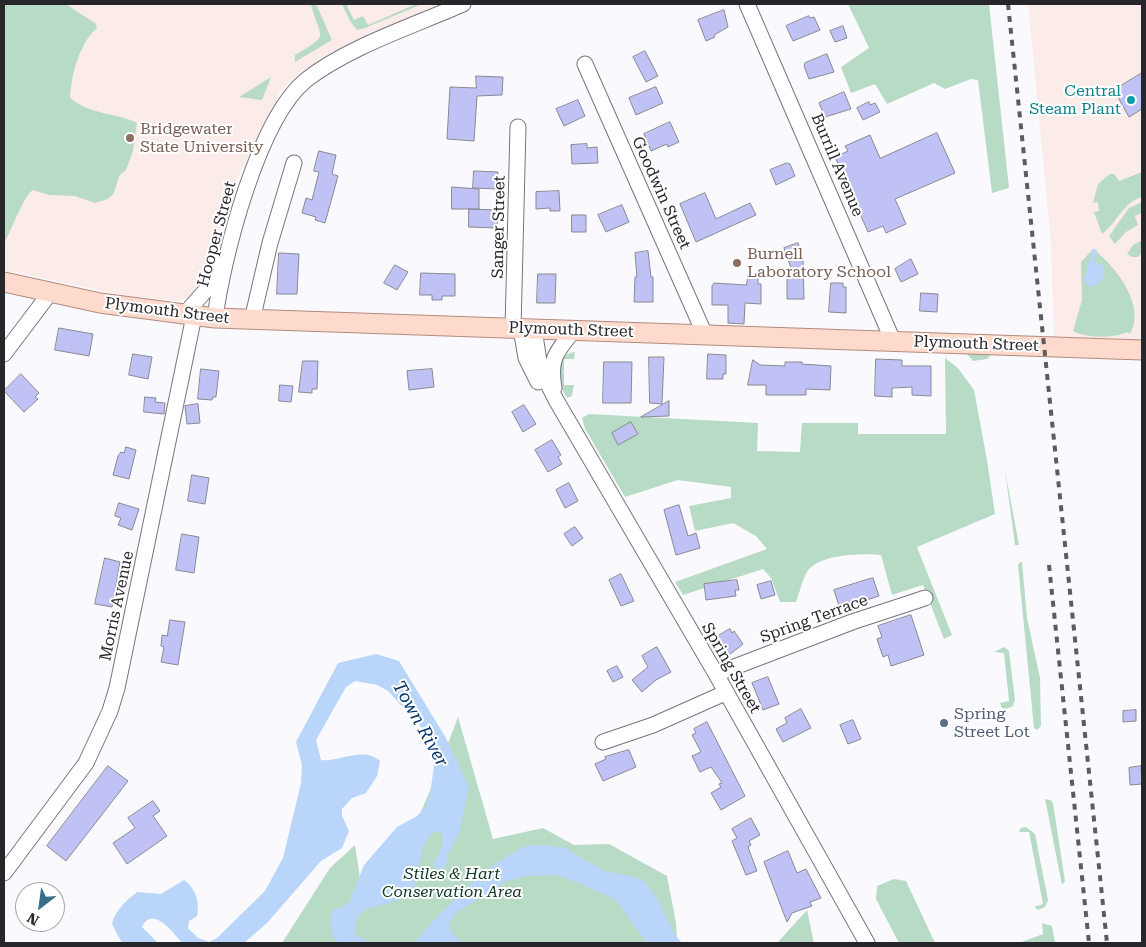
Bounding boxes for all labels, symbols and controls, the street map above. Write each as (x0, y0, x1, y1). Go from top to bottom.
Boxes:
place label: Central Steam Plant (1029, 81, 1121, 119)
marker: Central Steam Plant (1125, 94, 1137, 106)
street label: Burrill Avenue (807, 111, 867, 219)
place label: Bridgewater State University (140, 119, 263, 157)
marker: Bridgewater State University (124, 132, 136, 144)
street label: Goodwin Street (628, 134, 694, 252)
street label: Sanger Street (489, 175, 509, 279)
street label: Hooper Street (194, 179, 240, 289)
place label: Burnell Laboratory School (747, 244, 891, 282)
marker: Burnell Laboratory School (731, 257, 743, 269)
street label: Plymouth Street (104, 294, 230, 328)
street label: Plymouth Street (508, 318, 634, 342)
street label: Plymouth Street (913, 332, 1039, 356)
street label: Morris Avenue (96, 549, 138, 663)
street label: Spring Terrace (758, 591, 870, 647)
street label: Spring Street (697, 619, 765, 717)
water label: Town River (388, 677, 452, 771)
place label: Spring Street Lot (954, 704, 1030, 742)
marker: Spring Street Lot (938, 717, 950, 729)
park label: Stiles & Hart Conservation Area (382, 864, 522, 902)
north arrow (15, 882, 65, 932)
text: N (24, 910, 42, 929)

